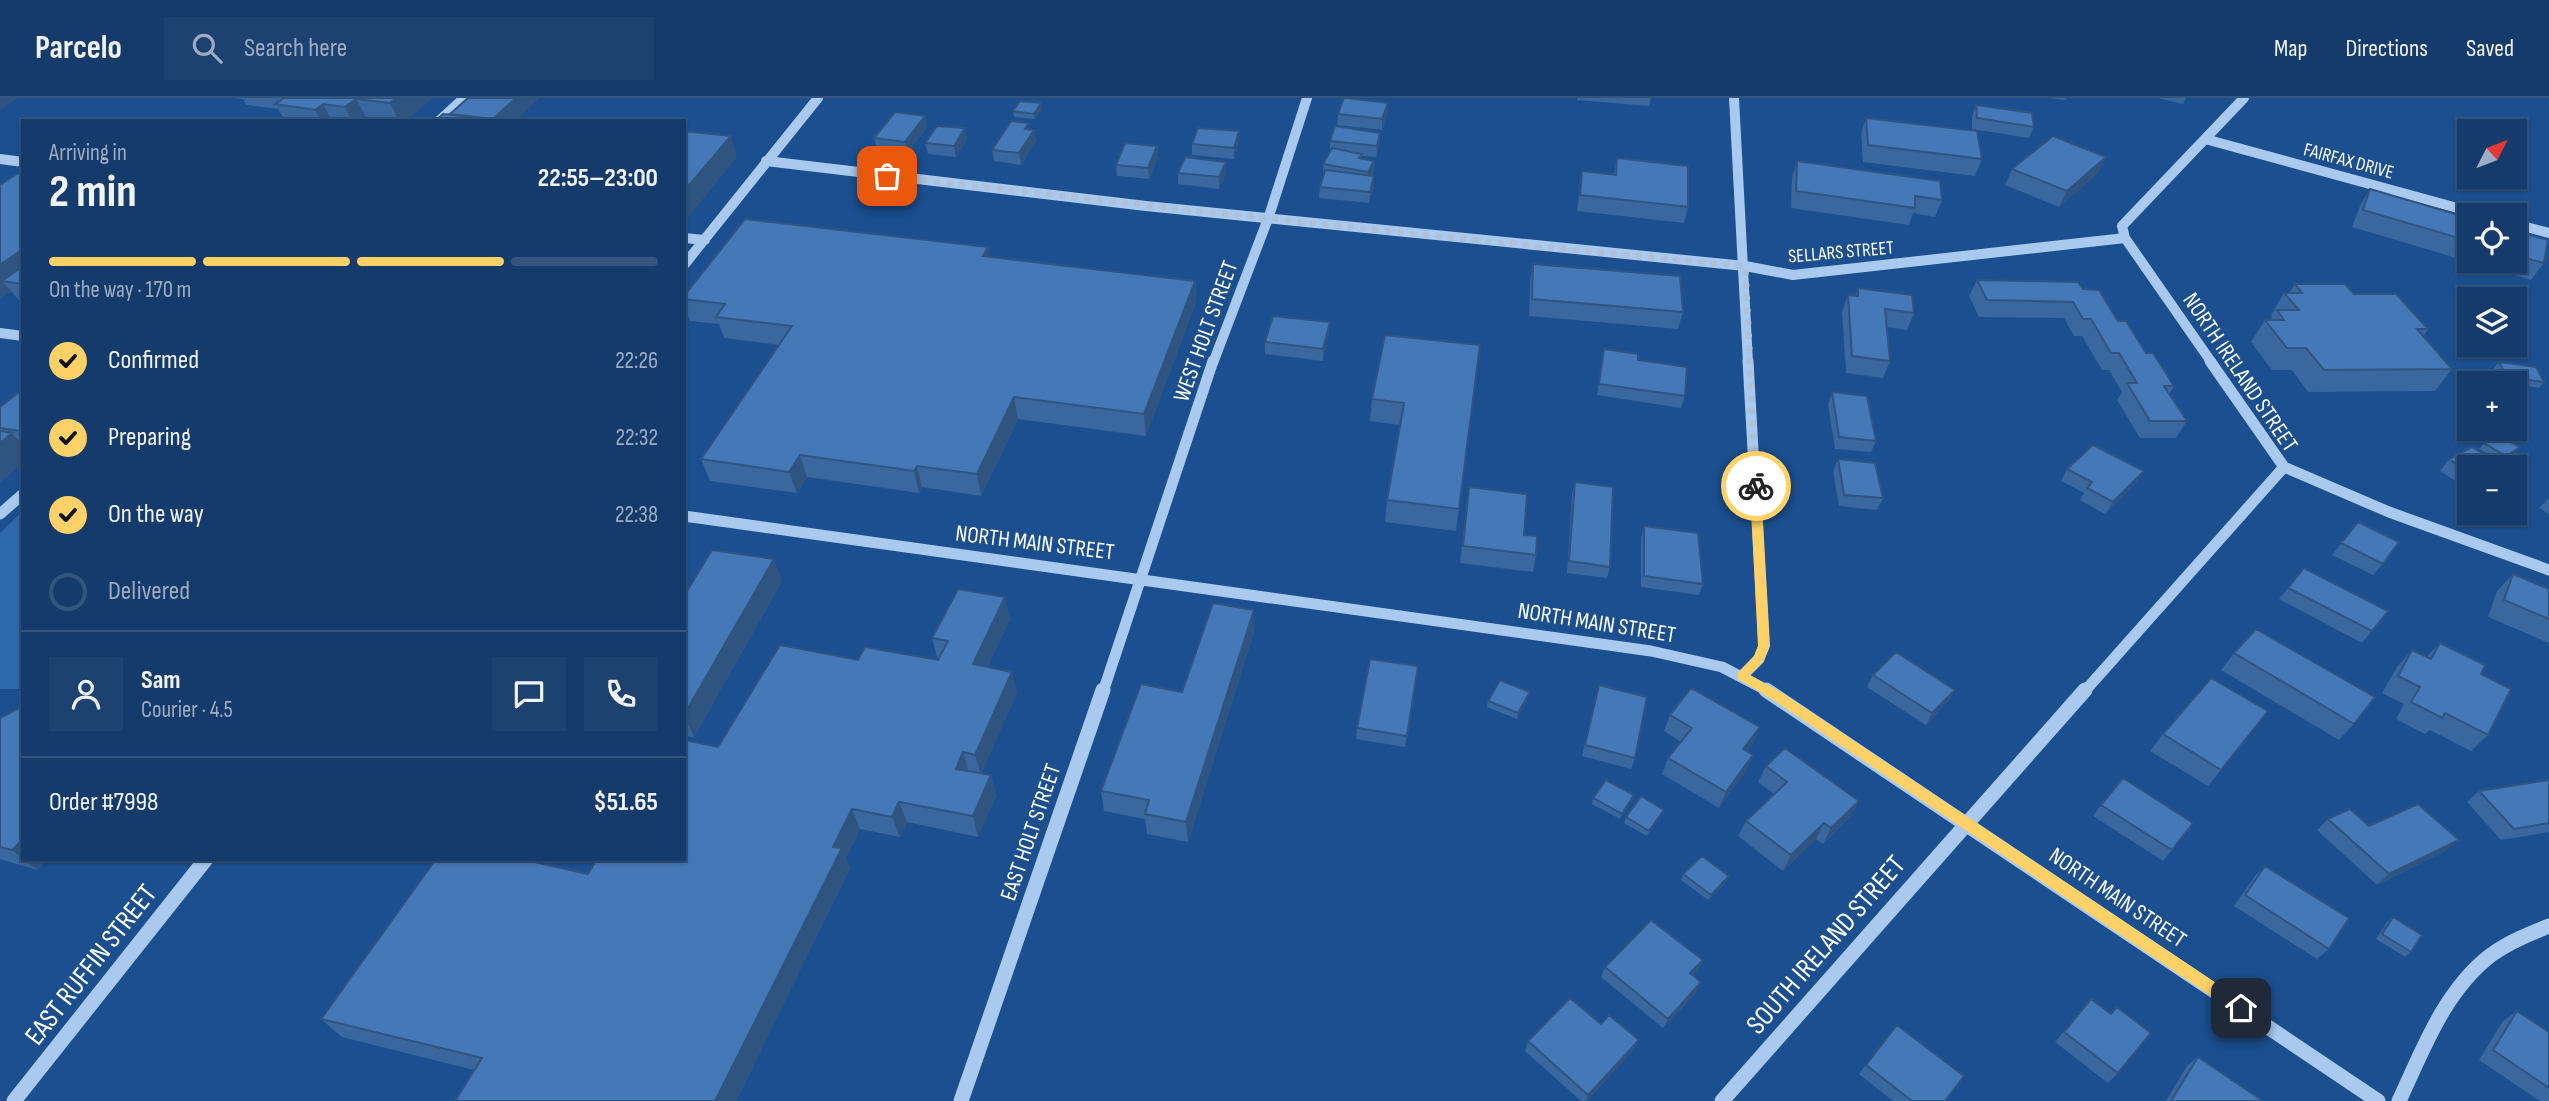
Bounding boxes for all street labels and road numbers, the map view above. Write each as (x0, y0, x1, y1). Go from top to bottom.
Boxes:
street label: FAIRFAX DRIVE (2301, 138, 2396, 185)
street label: SELLARS STREET (1787, 236, 1895, 269)
street label: WEST HOLT STREET (1167, 257, 1244, 406)
street label: NORTH IRELAND STREET (2177, 288, 2304, 458)
street label: NORTH MAIN STREET (954, 519, 1116, 567)
street label: NORTH MAIN STREET (1516, 597, 1678, 649)
street label: EAST HOLT STREET (994, 760, 1067, 904)
street label: NORTH MAIN STREET (2043, 842, 2191, 954)
street label: SOUTH IRELAND STREET (1740, 849, 1913, 1041)
street label: EAST RUFFIN STREET (18, 878, 164, 1052)

